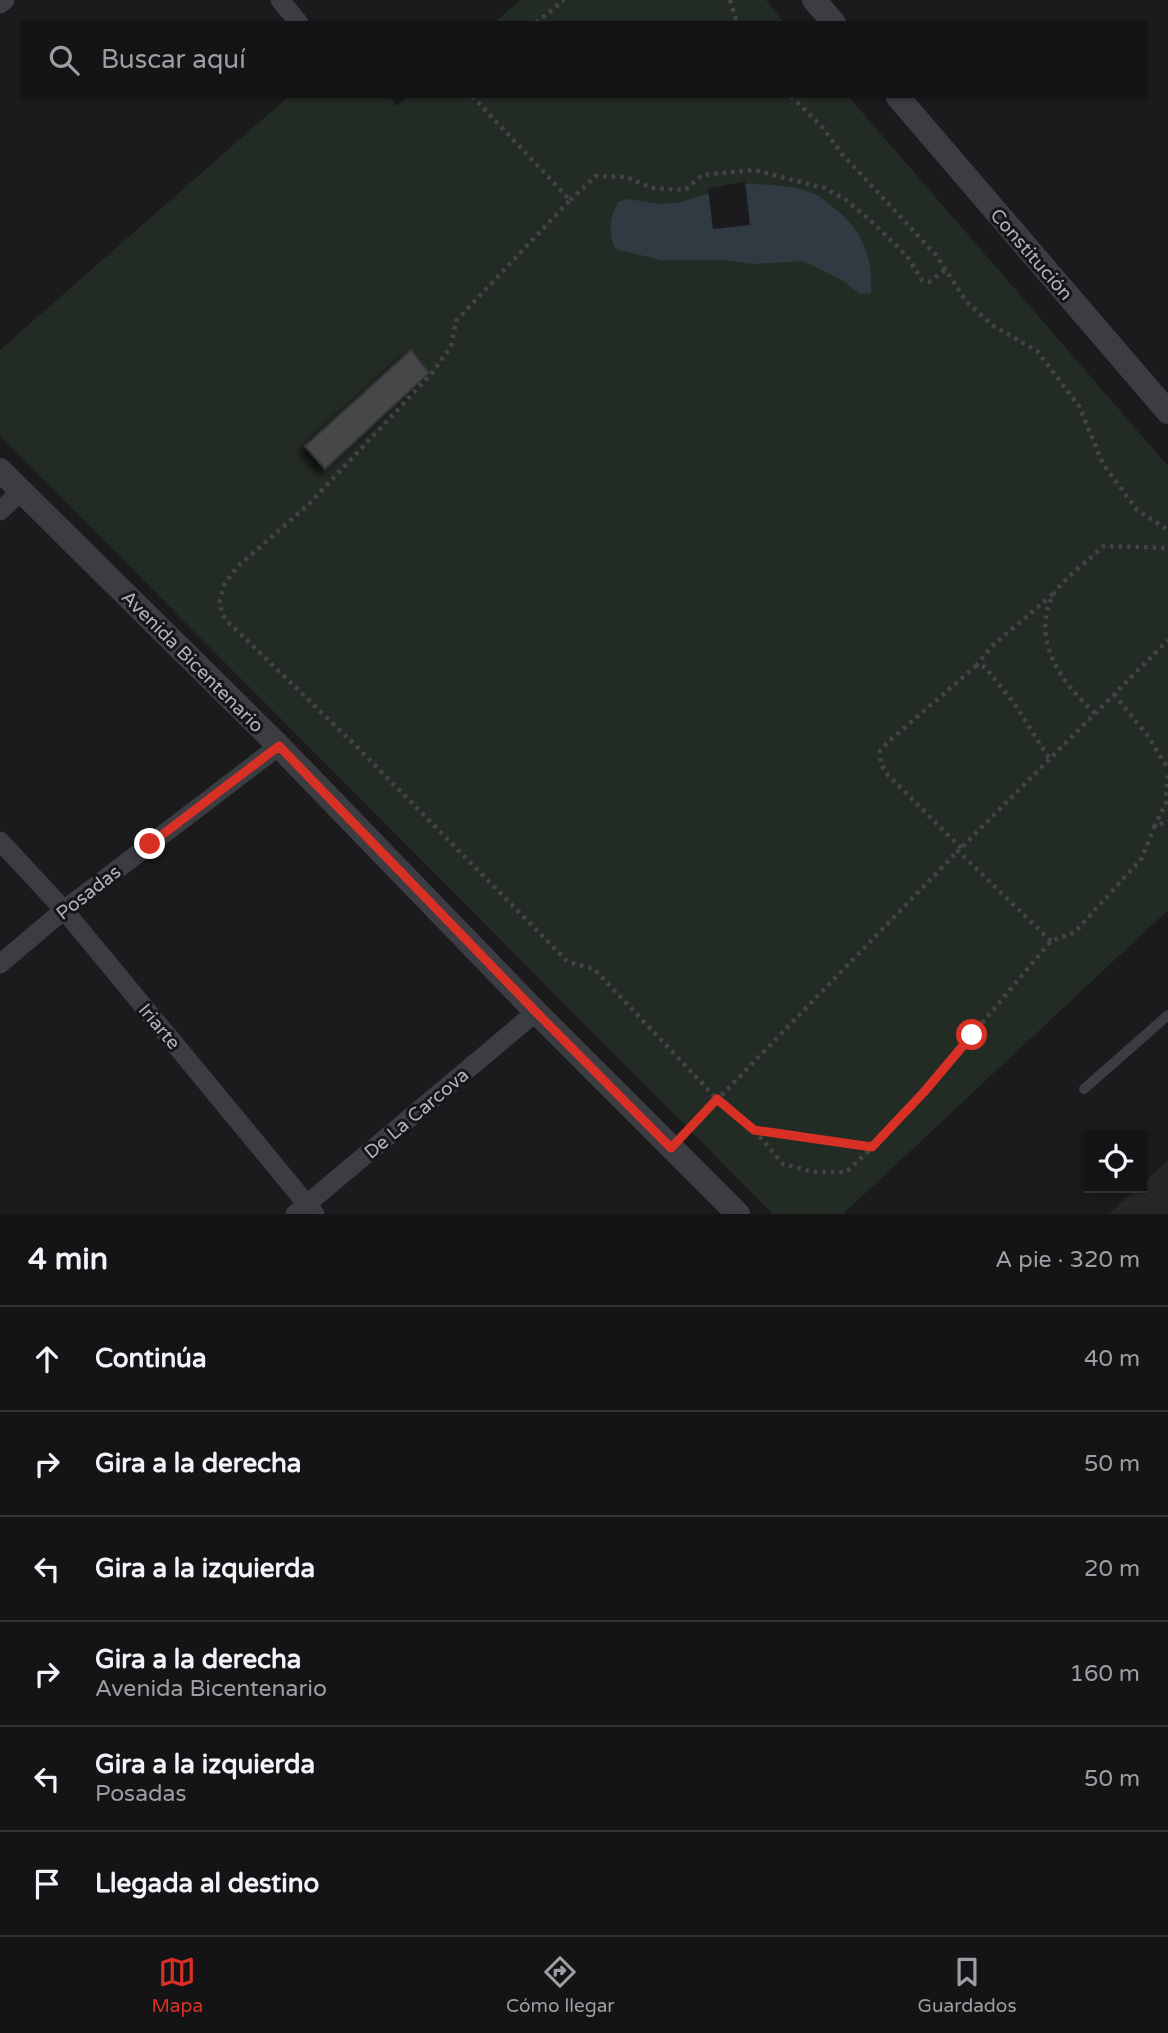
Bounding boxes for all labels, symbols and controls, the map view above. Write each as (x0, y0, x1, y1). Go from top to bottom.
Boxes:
search box (21, 21, 1147, 98)
icon: search (45, 41, 83, 79)
text: Buscar aquí (101, 44, 246, 75)
street label: Constitución (986, 204, 1077, 305)
street label: Avenida Bicentenario (117, 586, 268, 737)
route end (134, 828, 165, 859)
street label: Posadas (52, 861, 125, 925)
street label: Iriarte (134, 999, 185, 1054)
route start (956, 1019, 987, 1050)
street label: De La Carcova (360, 1064, 473, 1164)
map controls (1084, 1130, 1147, 1193)
button: locate (1084, 1130, 1147, 1193)
text: 4 min (28, 1241, 108, 1278)
text: A pie · 320 m (995, 1246, 1140, 1274)
icon: ahead (28, 1340, 66, 1378)
text: Continúa (95, 1343, 207, 1374)
text: 40 m (1084, 1345, 1140, 1373)
icon: right (28, 1445, 66, 1483)
text: Gira a la derecha (95, 1448, 301, 1479)
text: 50 m (1084, 1450, 1140, 1478)
icon: left (28, 1550, 66, 1588)
text: Gira a la izquierda (95, 1553, 315, 1584)
text: 20 m (1084, 1555, 1140, 1583)
text: Gira a la derecha (95, 1644, 301, 1675)
icon: right (28, 1655, 66, 1693)
text: 160 m (1070, 1660, 1140, 1688)
text: Avenida Bicentenario (95, 1675, 327, 1703)
text: Gira a la izquierda (95, 1749, 315, 1780)
icon: left (28, 1760, 66, 1798)
text: 50 m (1084, 1765, 1140, 1793)
text: Posadas (95, 1780, 187, 1808)
icon: arrive (28, 1865, 66, 1903)
text: Llegada al destino (95, 1868, 319, 1899)
tab: Mapa (151, 1953, 203, 2017)
tab: Cómo llegar (506, 1953, 615, 2017)
tab: Guardados (918, 1953, 1017, 2017)

